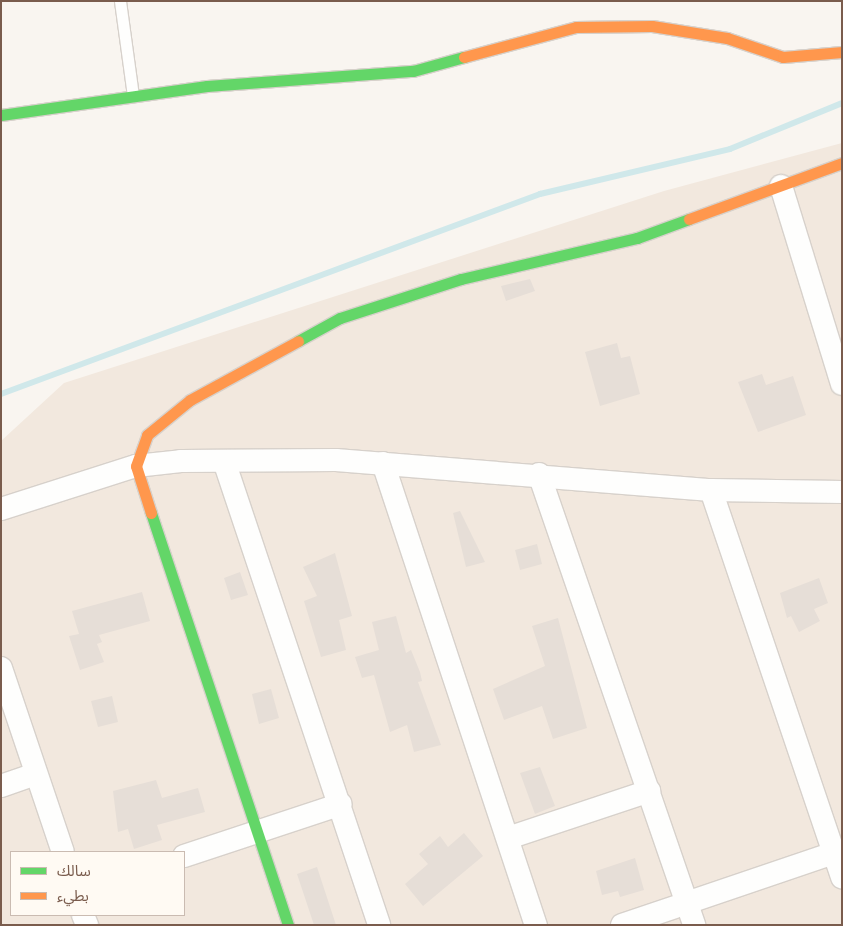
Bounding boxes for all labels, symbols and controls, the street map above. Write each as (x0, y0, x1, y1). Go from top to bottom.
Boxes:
legend (10, 851, 185, 916)
text: سالك (57, 862, 91, 879)
text: بطيء (57, 887, 89, 904)

